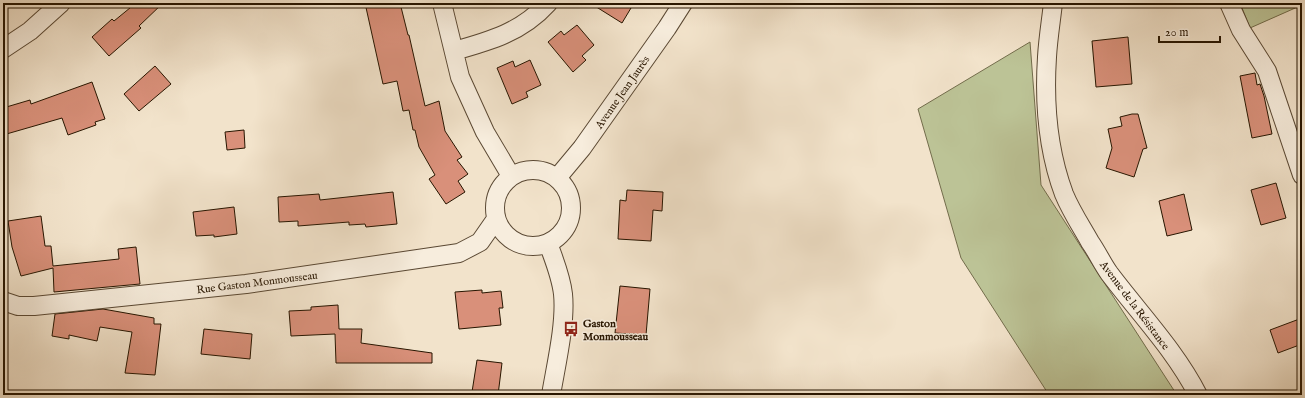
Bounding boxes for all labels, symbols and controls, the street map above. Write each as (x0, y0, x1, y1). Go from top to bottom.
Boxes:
scale bar (1159, 18, 1220, 44)
text: 20 m (1165, 25, 1188, 40)
street label: Avenue Jean Jaurès (592, 53, 653, 133)
street label: Avenue de la Résistance (1096, 258, 1172, 353)
street label: Rue Gaston Monmousseau (196, 269, 319, 297)
place label: Gaston Monmousseau (583, 317, 649, 344)
bus stop icon: Gaston Monmousseau (562, 320, 580, 338)

